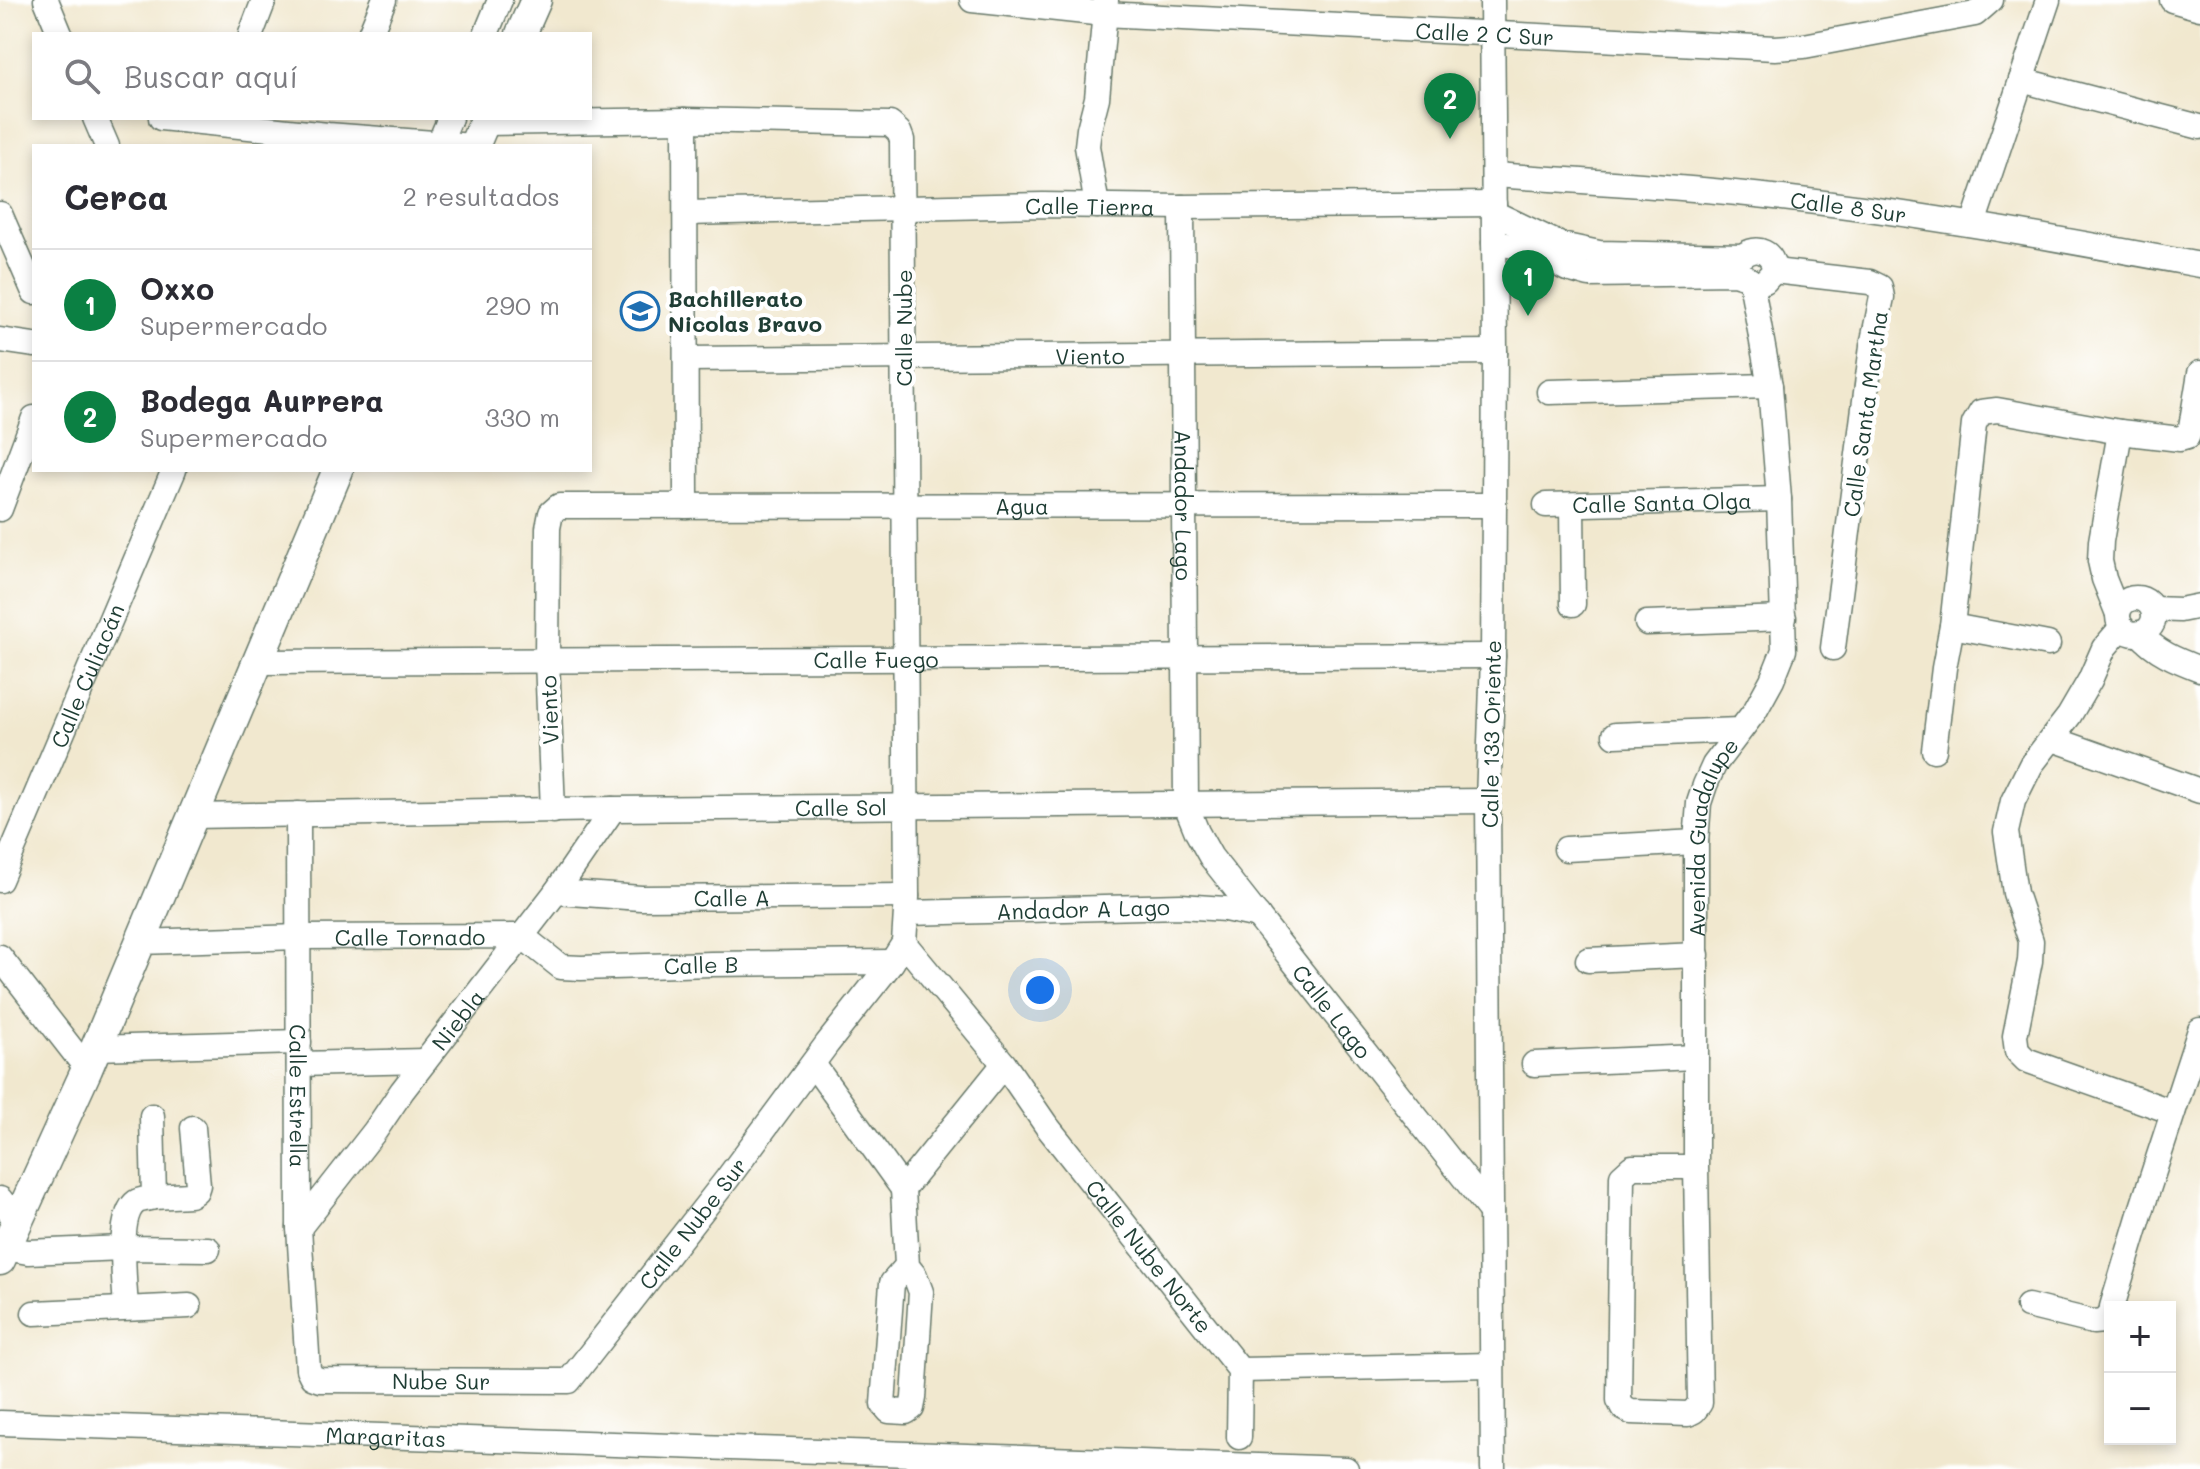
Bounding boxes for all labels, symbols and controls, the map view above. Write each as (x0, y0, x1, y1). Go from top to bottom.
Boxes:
street label: Calle 2 C Sur (1415, 15, 1555, 51)
search box (32, 32, 592, 120)
icon: search (60, 54, 104, 98)
text: Buscar aquí (124, 56, 298, 96)
pin: 2 (1424, 73, 1476, 139)
text: Cerca (64, 174, 168, 219)
text: 2 resultados (402, 179, 560, 213)
street label: Calle 8 Sur (1789, 185, 1909, 229)
street label: Calle Tierra (1025, 190, 1155, 221)
pin: 1 (1502, 250, 1554, 316)
text: Oxxo (140, 268, 214, 308)
street label: Calle Nube (889, 269, 918, 387)
place label: Bachillerato Nicolas Bravo (668, 284, 822, 338)
text: 1 (84, 288, 96, 322)
text: 290 m (485, 288, 560, 322)
school or university icon: Bachillerato Nicolas Bravo (619, 290, 661, 332)
text: Supermercado (140, 308, 327, 342)
street label: Calle Santa Martha (1836, 309, 1894, 519)
street label: Viento (1055, 341, 1125, 370)
text: Bodega Aurrera (140, 380, 384, 420)
text: 2 (83, 400, 97, 434)
text: 330 m (484, 400, 560, 434)
text: Supermercado (140, 420, 327, 454)
street label: Andador Lago (1169, 429, 1199, 581)
street label: Calle Santa Olga (1572, 485, 1752, 519)
street label: Agua (995, 491, 1049, 520)
street label: Calle Culiacán (43, 599, 130, 752)
street label: Calle 133 Oriente (1475, 640, 1507, 828)
street label: Calle Fuego (813, 644, 939, 674)
street label: Viento (533, 675, 565, 745)
street label: Avenida Guadalupe (1681, 731, 1744, 937)
street label: Calle Sol (795, 792, 887, 822)
street label: Calle A (693, 883, 770, 912)
street label: Andador A Lago (996, 892, 1170, 925)
street label: Calle Tornado (335, 922, 485, 951)
street label: Calle B (663, 949, 739, 980)
street label: Calle Lago (1286, 958, 1379, 1064)
your location (1020, 970, 1060, 1010)
street label: Niebla (425, 983, 490, 1056)
street label: Calle Estrella (284, 1024, 313, 1168)
street label: Calle Nube Sur (632, 1151, 753, 1295)
street label: Calle Nube Norte (1080, 1173, 1219, 1339)
map controls (2104, 1301, 2176, 1445)
button: + (2104, 1301, 2176, 1373)
street label: Nube Sur (392, 1366, 491, 1395)
button: − (2104, 1373, 2176, 1445)
street label: Margaritas (325, 1420, 447, 1453)

